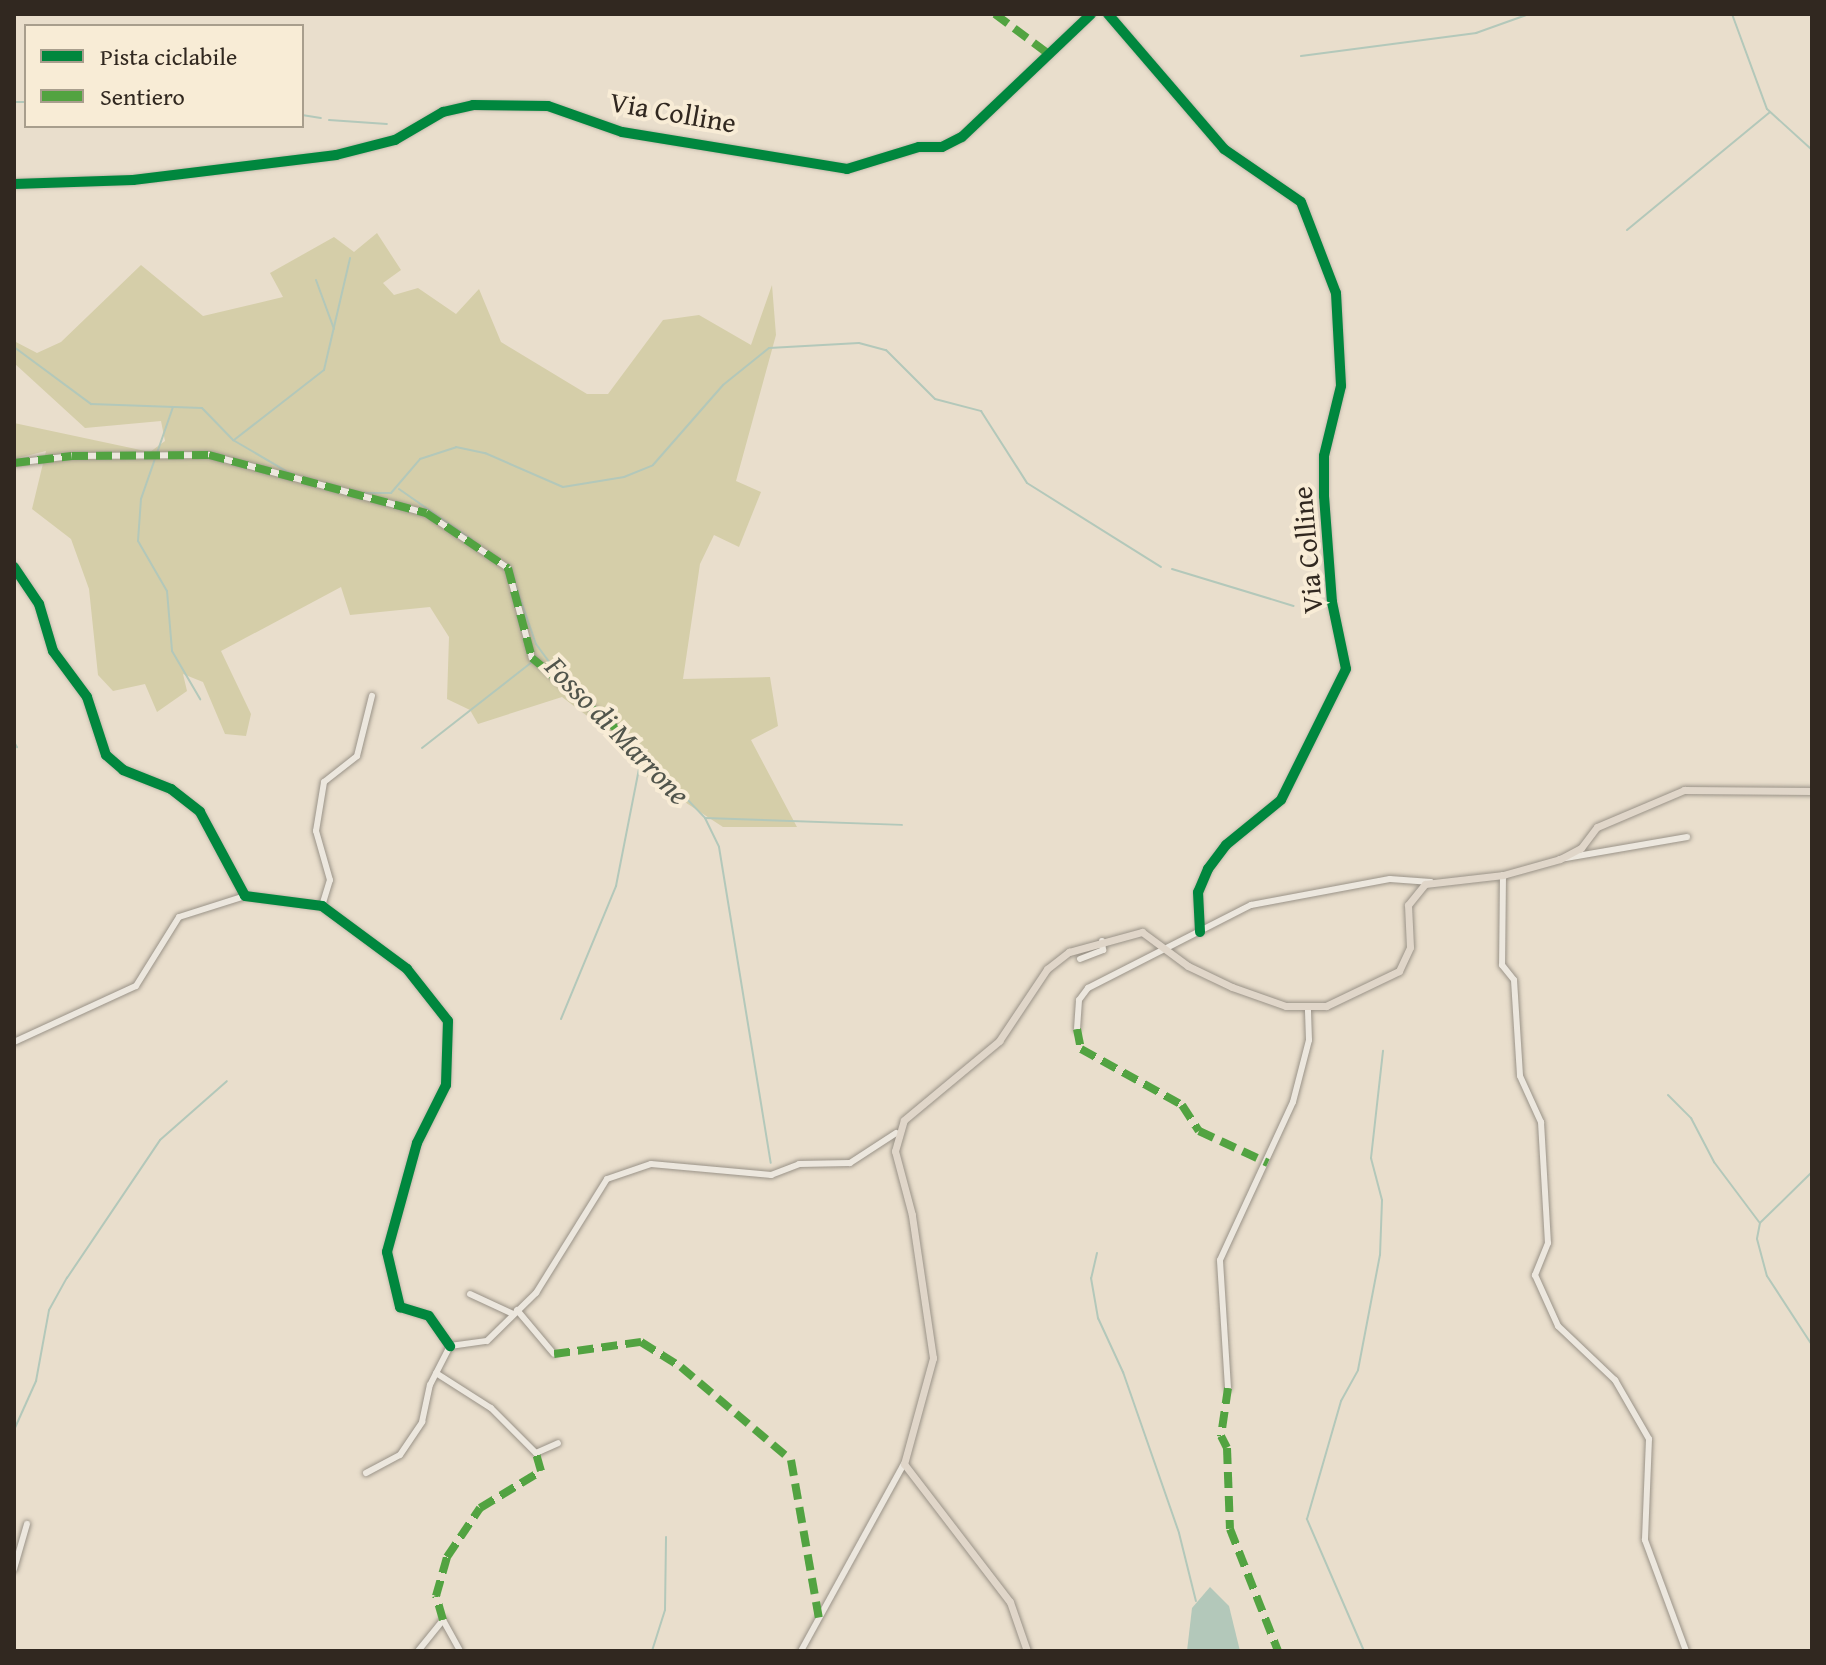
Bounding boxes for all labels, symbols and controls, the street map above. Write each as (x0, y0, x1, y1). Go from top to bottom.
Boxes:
legend (24, 24, 304, 128)
text: Pista ciclabile (100, 39, 237, 74)
text: Sentiero (100, 79, 185, 114)
street label: Via Colline (607, 84, 739, 140)
street label: Via Colline (1285, 485, 1329, 615)
water label: Fosso di Marrone (538, 648, 698, 812)

